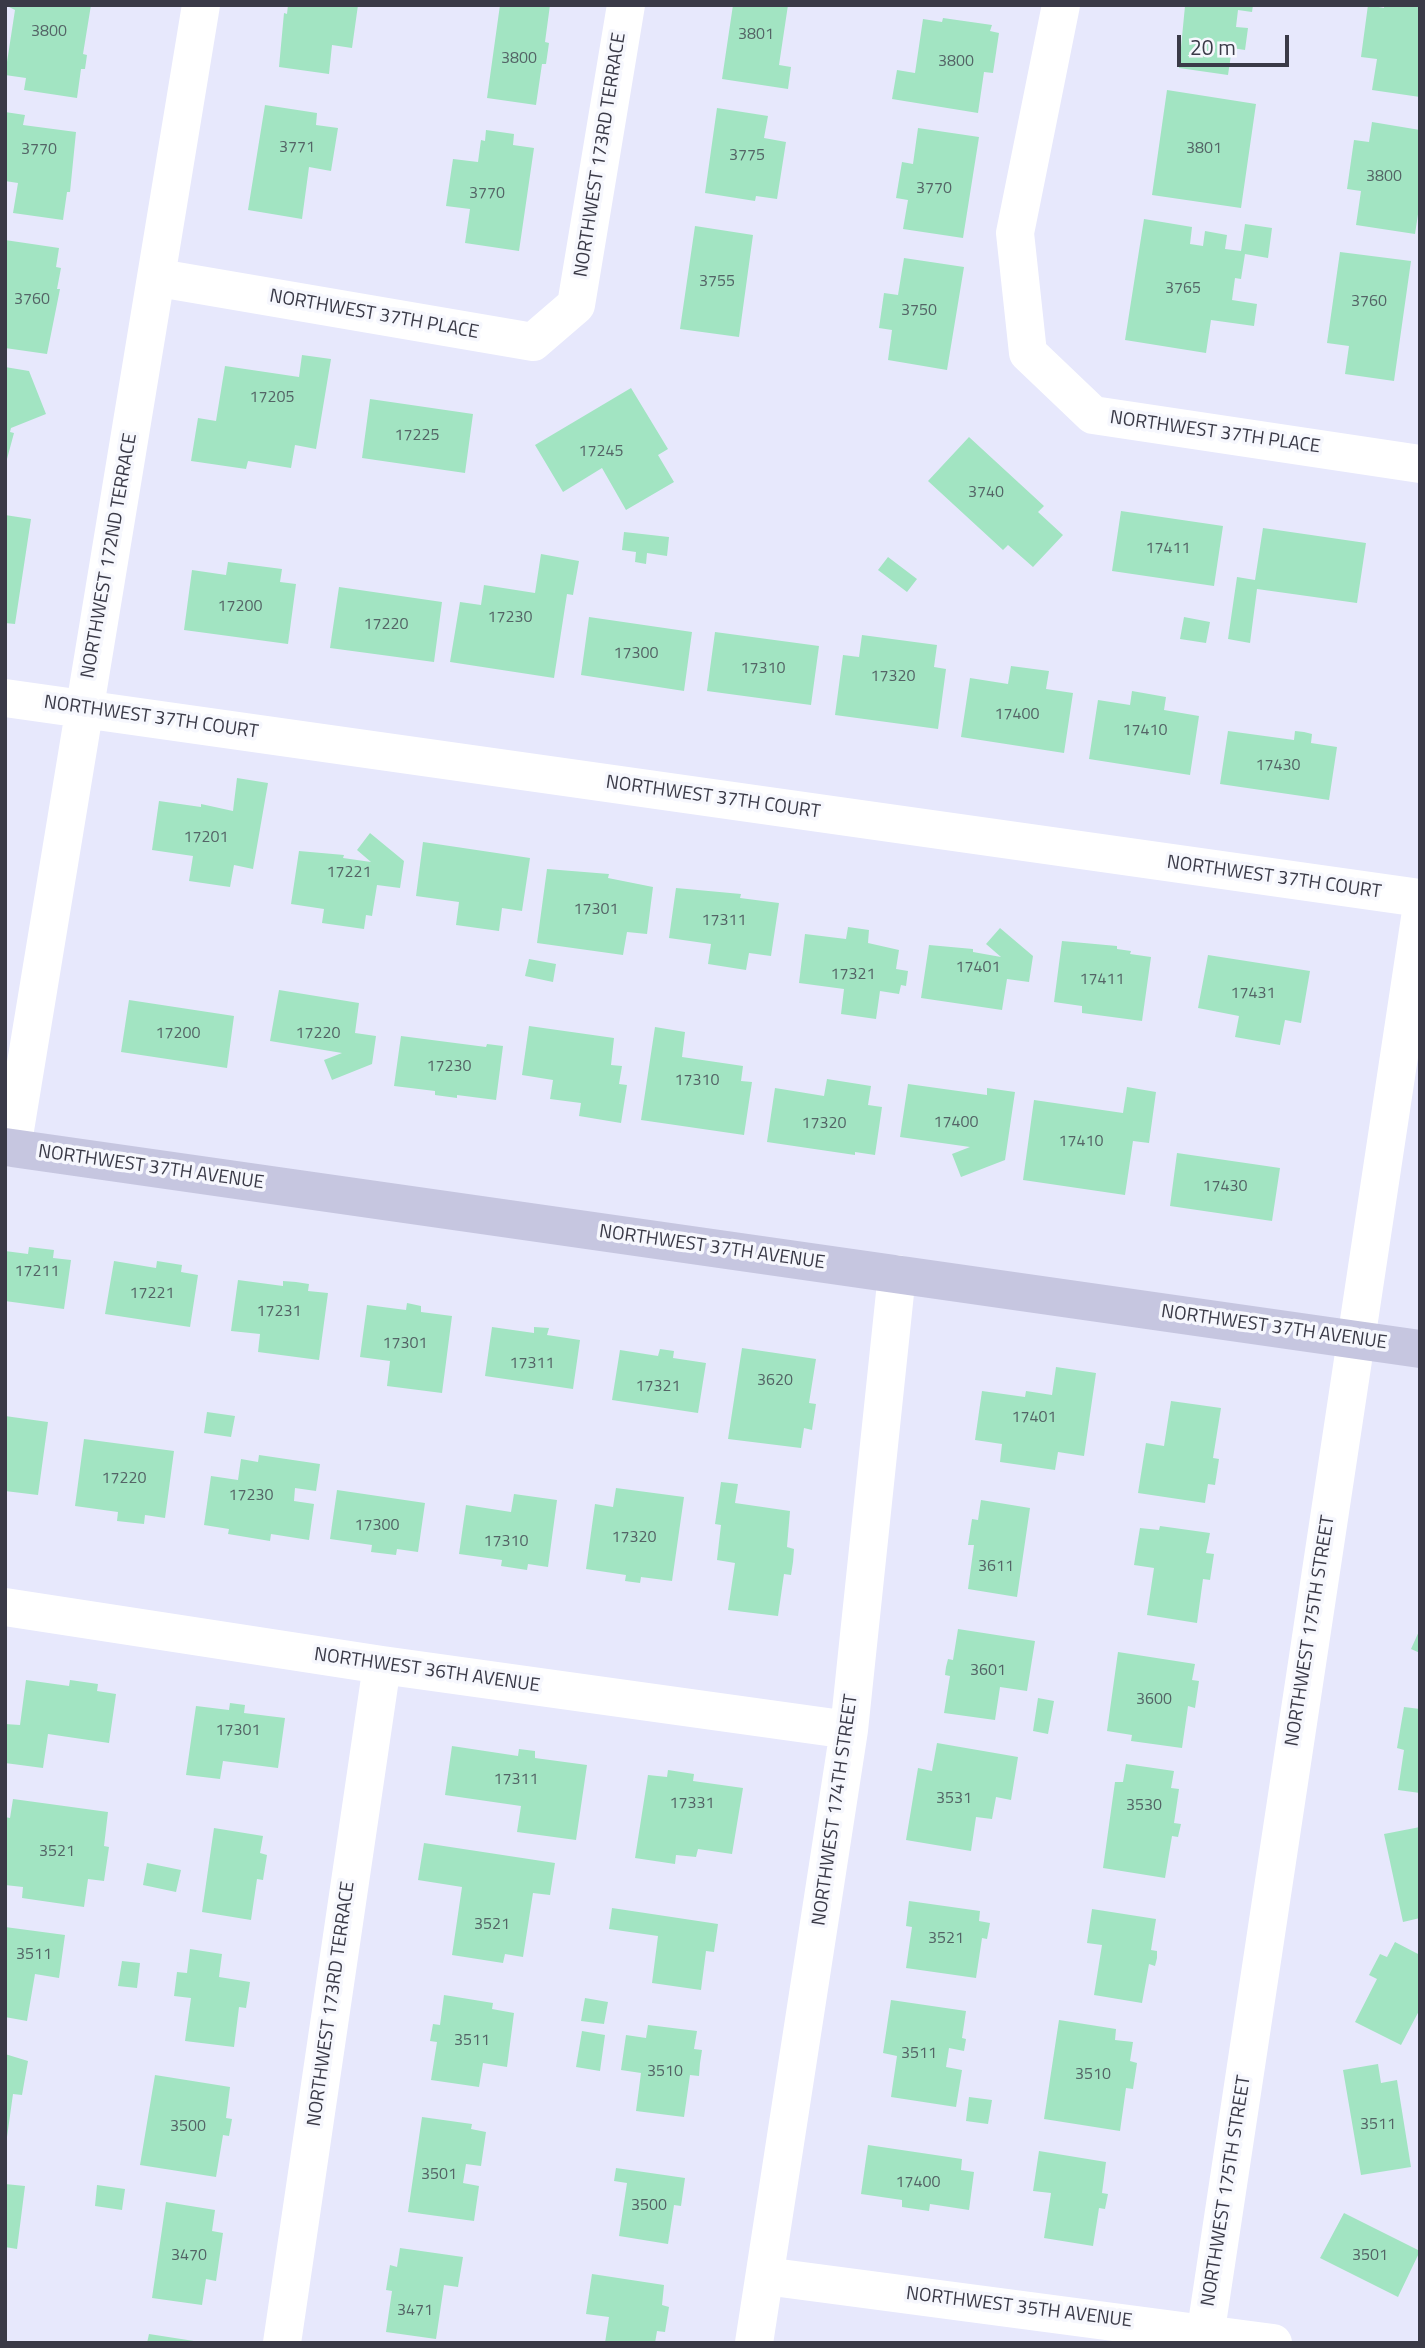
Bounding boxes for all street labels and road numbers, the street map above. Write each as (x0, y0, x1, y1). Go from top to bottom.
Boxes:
street label: NORTHWEST 173RD TERRACE (570, 31, 632, 279)
street label: NORTHWEST 37TH PLACE (268, 285, 480, 345)
street label: NORTHWEST 37TH PLACE (1108, 407, 1322, 459)
street label: NORTHWEST 172ND TERRACE (77, 432, 143, 680)
street label: NORTHWEST 37TH COURT (42, 692, 260, 744)
street label: NORTHWEST 37TH COURT (604, 772, 822, 824)
street label: NORTHWEST 37TH COURT (1165, 852, 1383, 904)
street label: NORTHWEST 37TH AVENUE (37, 1141, 265, 1195)
street label: NORTHWEST 37TH AVENUE (598, 1221, 826, 1275)
street label: NORTHWEST 37TH AVENUE (1160, 1301, 1388, 1355)
street label: NORTHWEST 175TH STREET (1281, 1514, 1341, 1748)
street label: NORTHWEST 36TH AVENUE (313, 1644, 541, 1698)
street label: NORTHWEST 174TH STREET (808, 1693, 864, 1927)
street label: NORTHWEST 173RD TERRACE (304, 1880, 360, 2128)
street label: NORTHWEST 175TH STREET (1197, 2074, 1257, 2308)
street label: NORTHWEST 35TH AVENUE (905, 2283, 1133, 2333)

